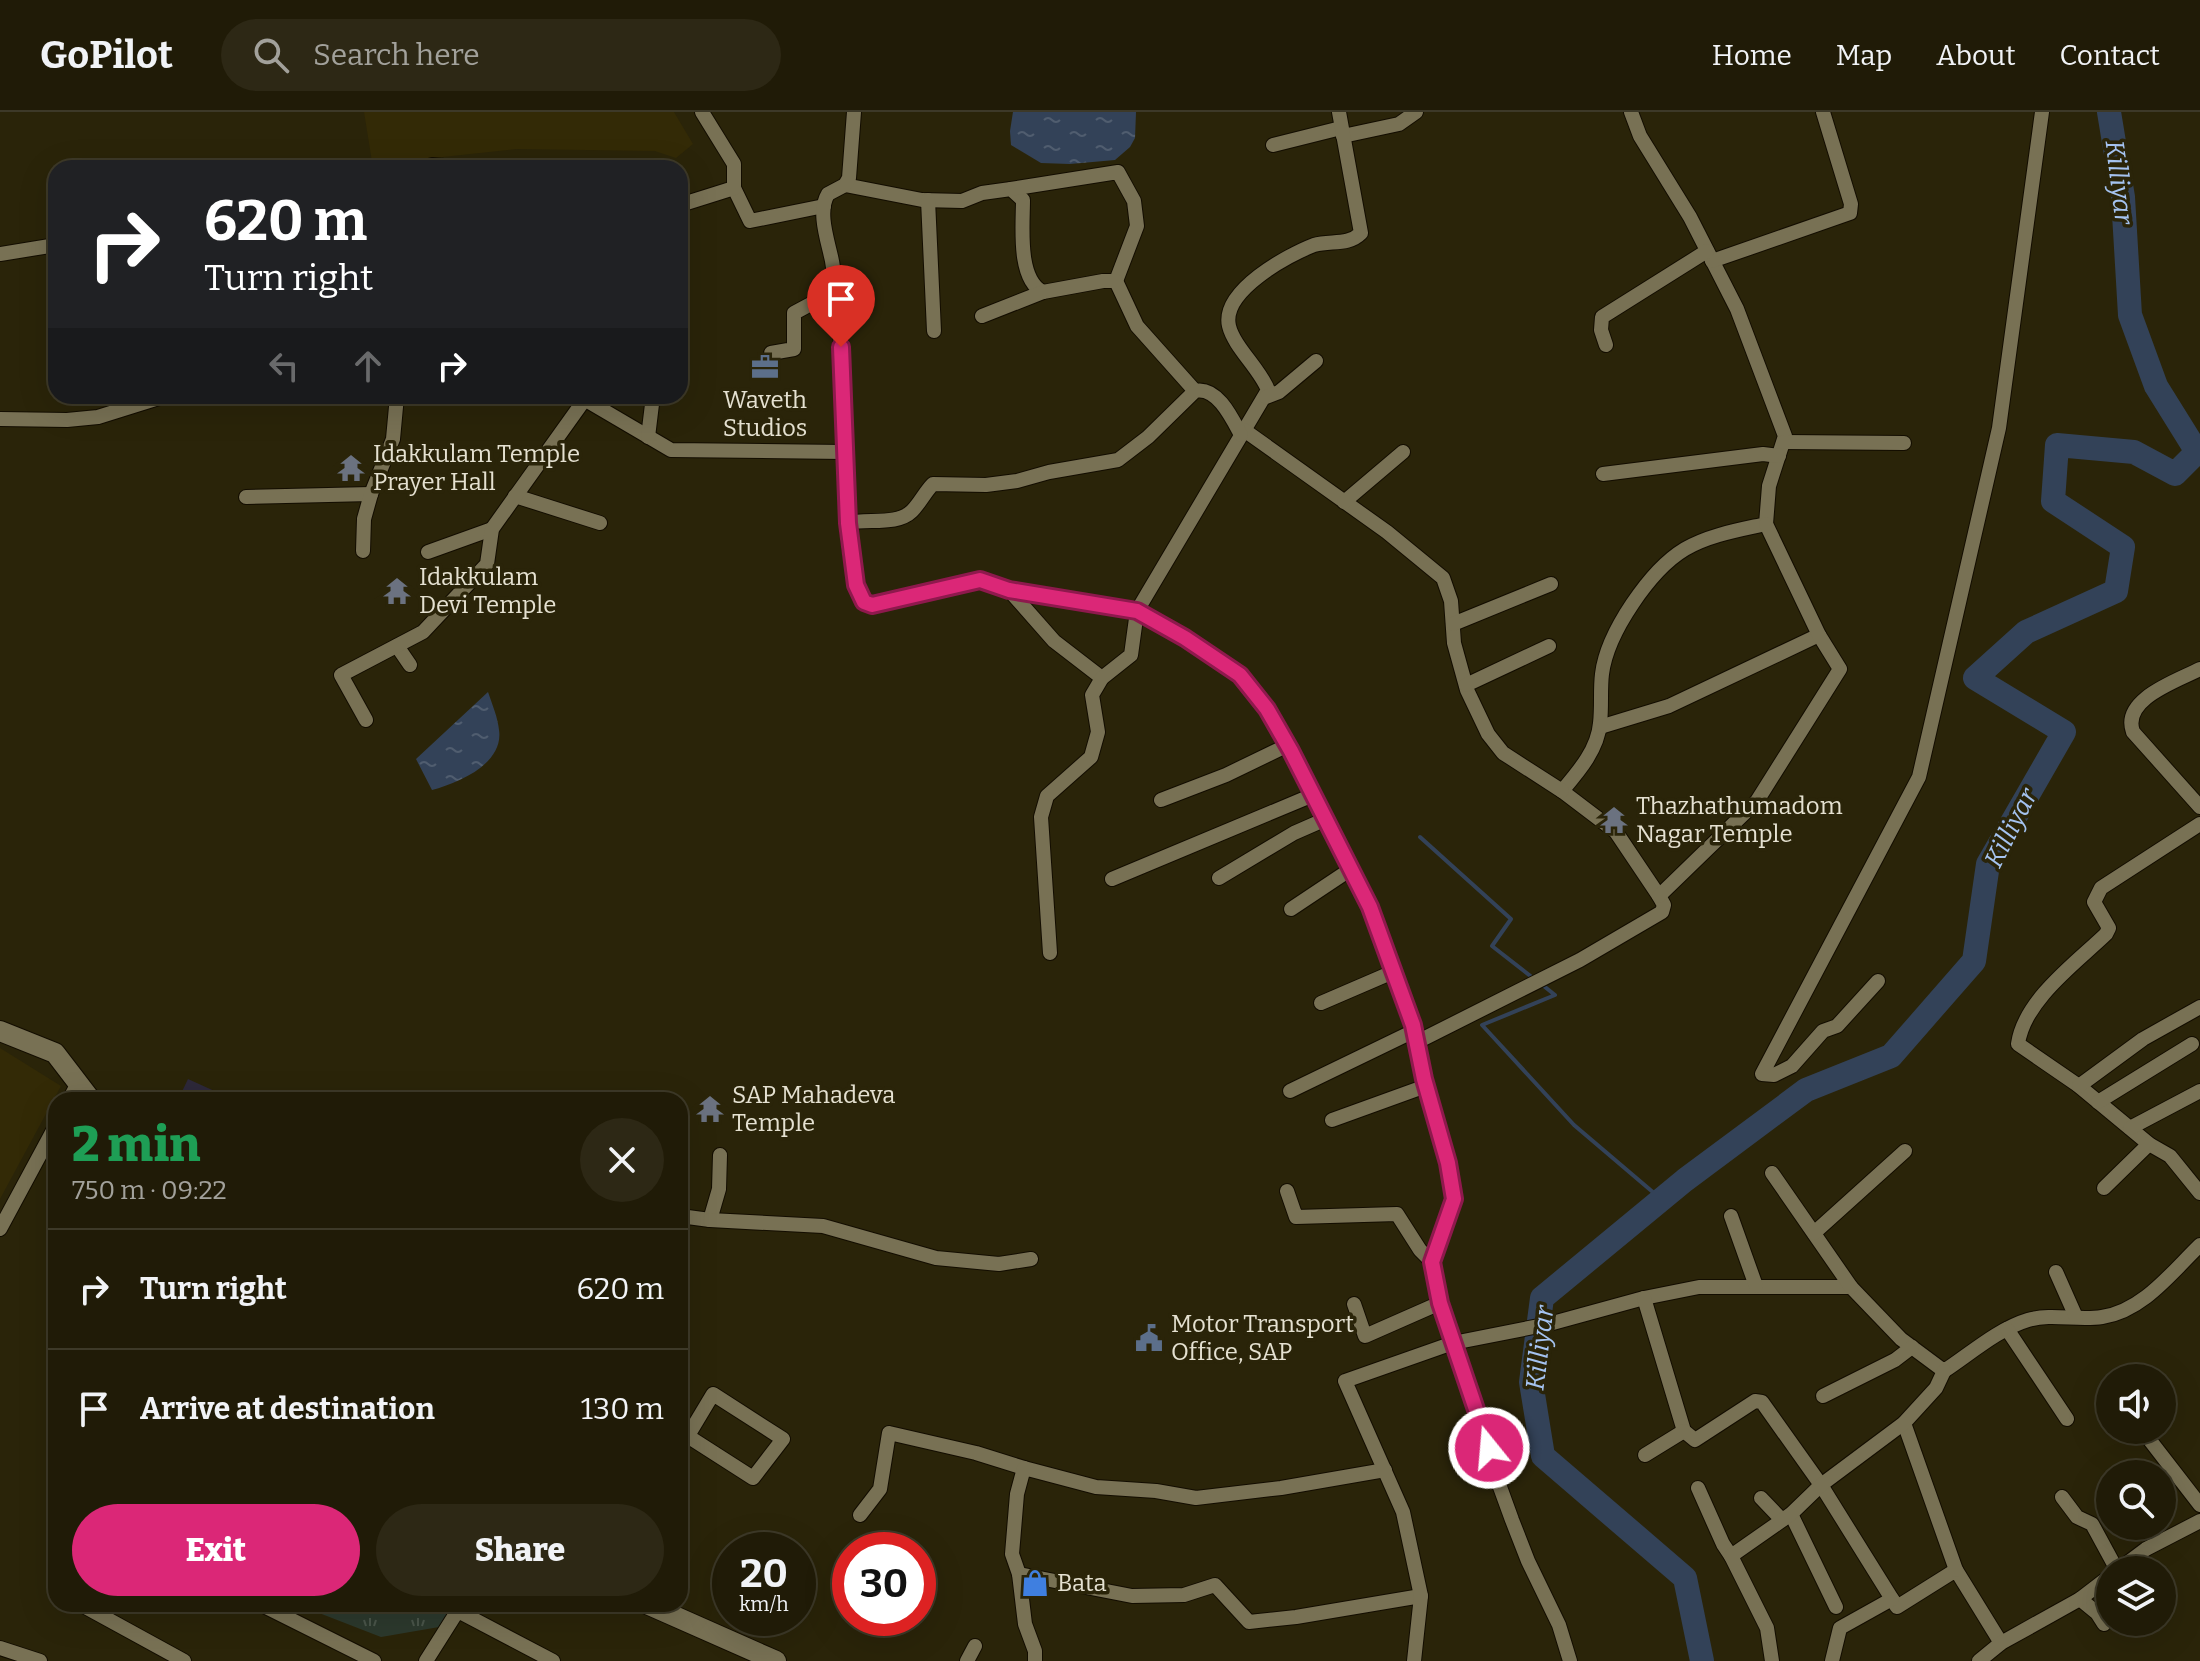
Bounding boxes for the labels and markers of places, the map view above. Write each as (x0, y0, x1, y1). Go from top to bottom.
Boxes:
pin (807, 265, 875, 347)
office icon: Waveth Studios (750, 352, 780, 382)
place label: Waveth Studios (723, 386, 807, 442)
place label: Idakkulam Temple Prayer Hall (373, 440, 580, 496)
temple icon: Idakkulam Temple Prayer Hall (336, 453, 366, 483)
place label: Idakkulam Devi Temple (419, 563, 556, 619)
temple icon: Idakkulam Devi Temple (382, 576, 412, 606)
place label: Thazhathumadom Nagar Temple (1636, 792, 1843, 848)
temple icon: Thazhathumadom Nagar Temple (1599, 805, 1629, 835)
place label: SAP Mahadeva Temple (732, 1081, 895, 1137)
temple icon: SAP Mahadeva Temple (695, 1094, 725, 1124)
place label: Motor Transport Office, SAP (1171, 1310, 1354, 1366)
public building icon: Motor Transport Office, SAP (1134, 1323, 1164, 1353)
shop icon: Bata (1020, 1568, 1050, 1598)
place label: Bata (1057, 1569, 1107, 1597)

